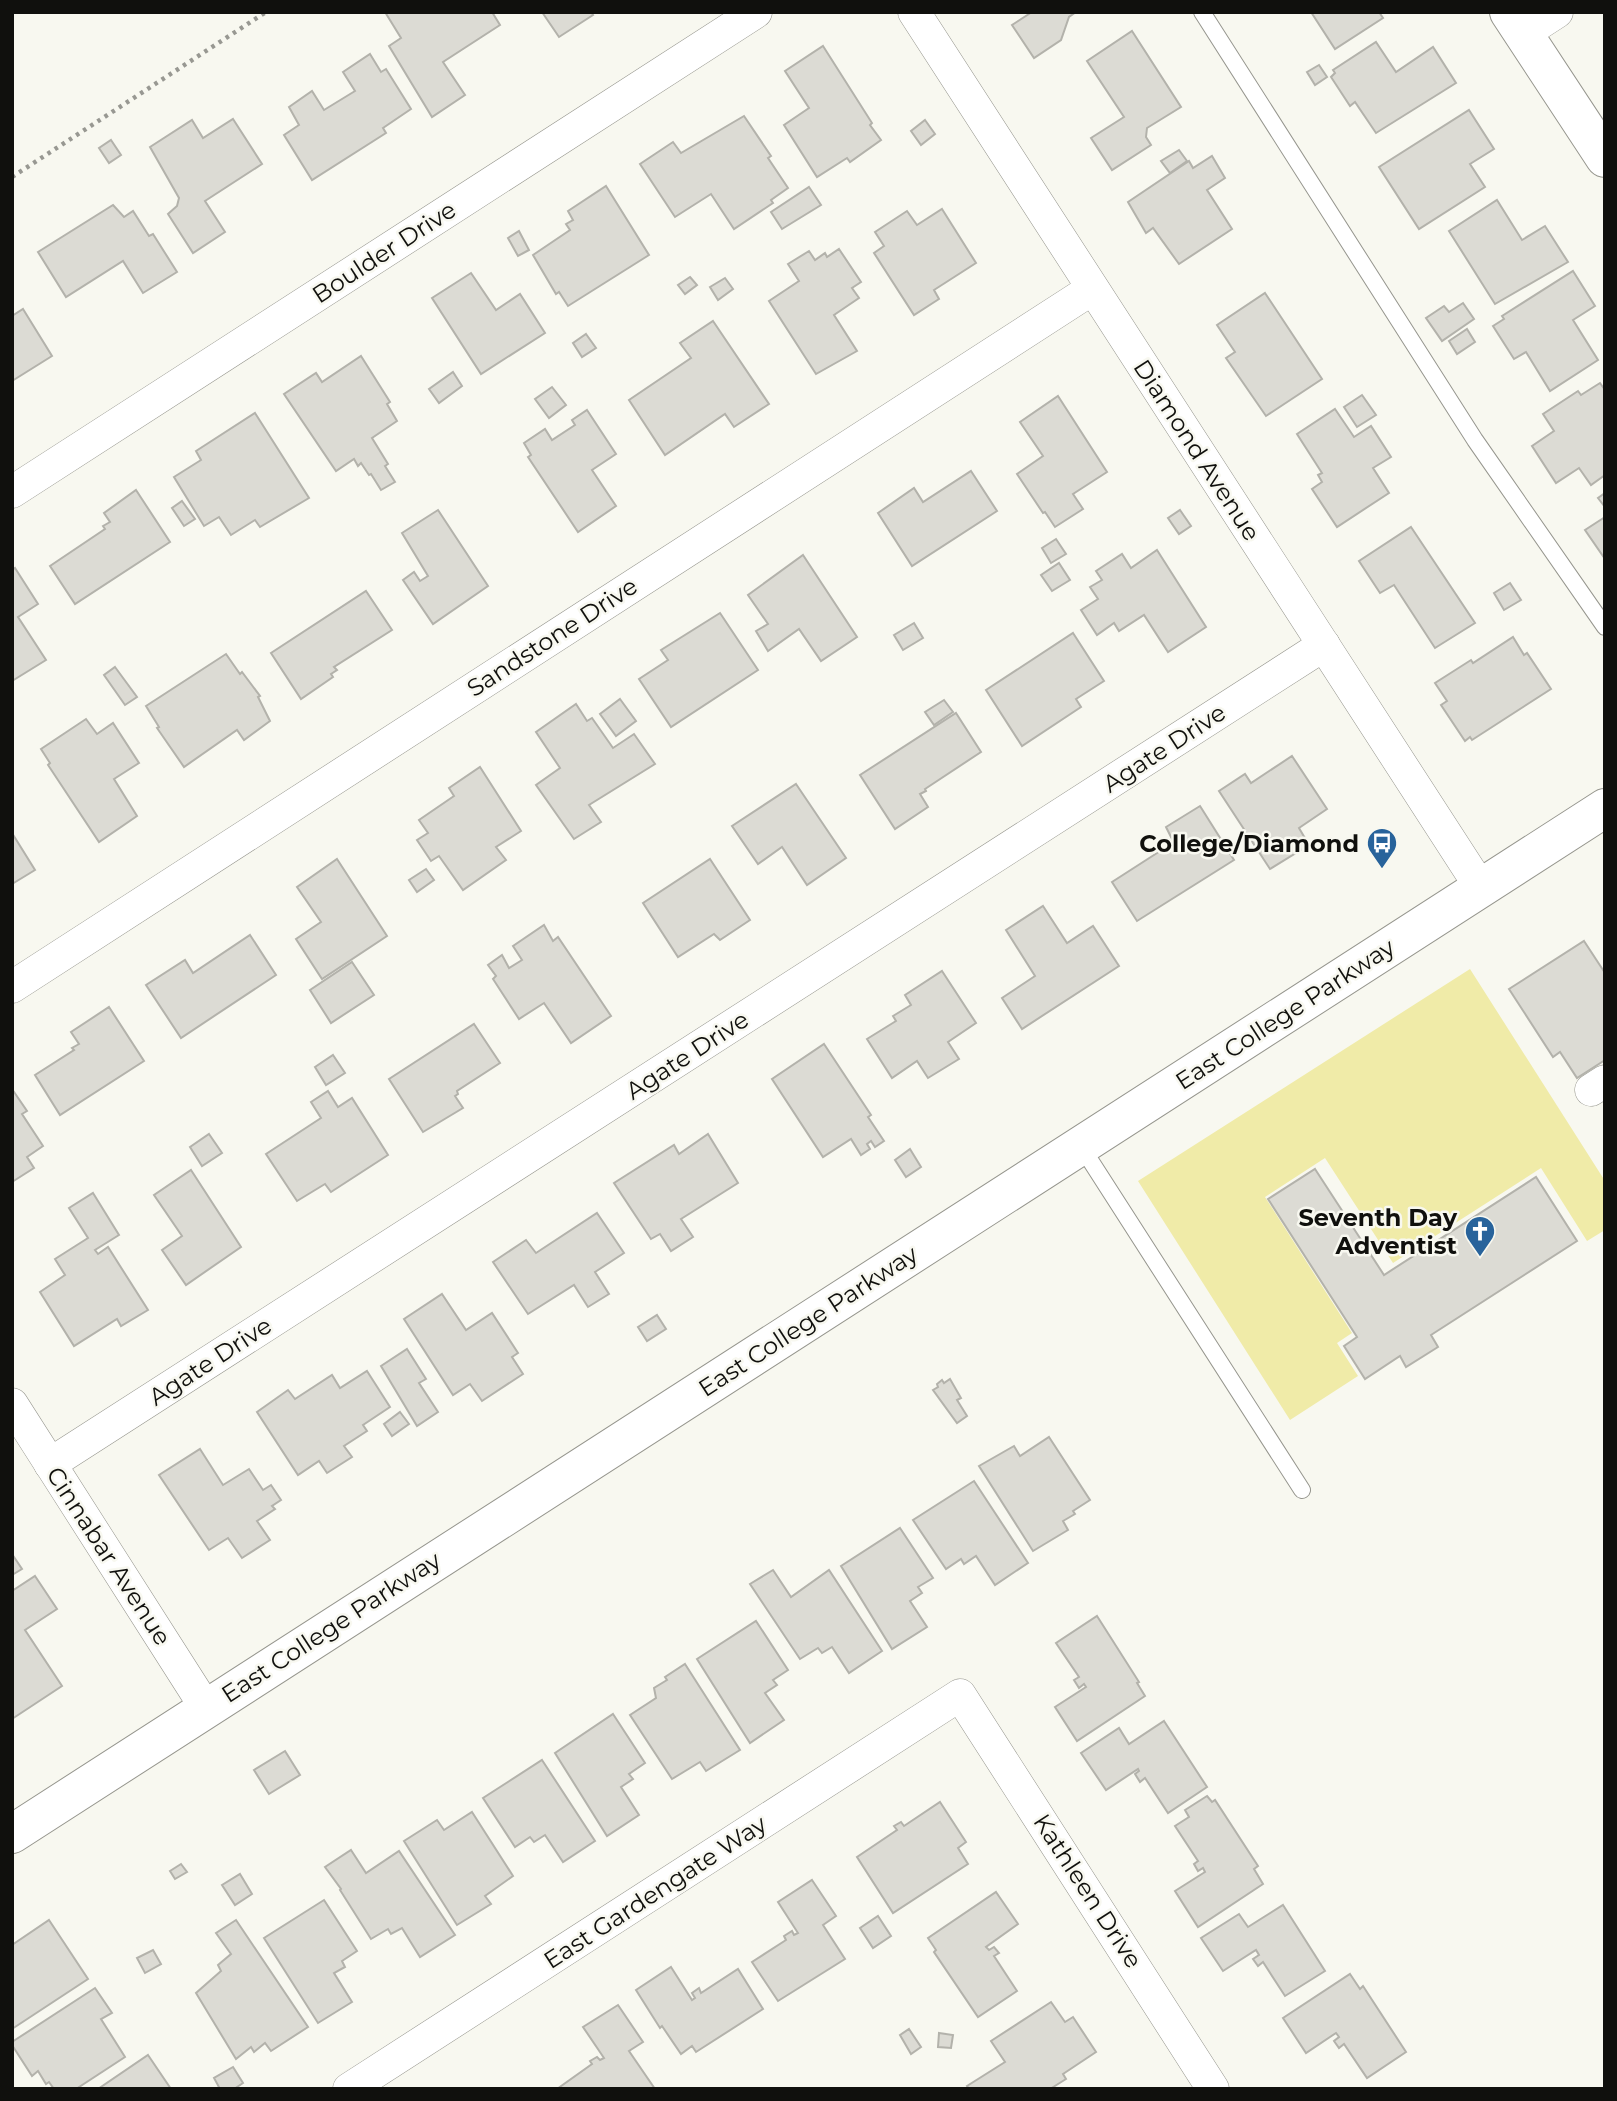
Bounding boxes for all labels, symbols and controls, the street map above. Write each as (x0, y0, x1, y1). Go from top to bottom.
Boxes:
street label: Boulder Drive (307, 195, 461, 309)
street label: Diamond Avenue (1128, 354, 1266, 546)
street label: Sandstone Drive (461, 571, 643, 703)
street label: Agate Drive (1097, 698, 1231, 798)
bus stop icon: College/Diamond (1365, 826, 1399, 870)
place label: College/Diamond (1139, 829, 1359, 858)
street label: East College Parkway (1170, 932, 1400, 1096)
street label: Agate Drive (620, 1005, 754, 1105)
place label: Seventh Day Adventist (1298, 1203, 1458, 1260)
church icon: Seventh Day Adventist (1463, 1214, 1497, 1258)
street label: East College Parkway (693, 1239, 923, 1403)
street label: Agate Drive (143, 1311, 277, 1411)
street label: Cinnabar Avenue (40, 1461, 178, 1651)
street label: East College Parkway (216, 1545, 446, 1709)
street label: East Gardengate Way (538, 1809, 772, 1975)
street label: Kathleen Drive (1027, 1809, 1149, 1973)

